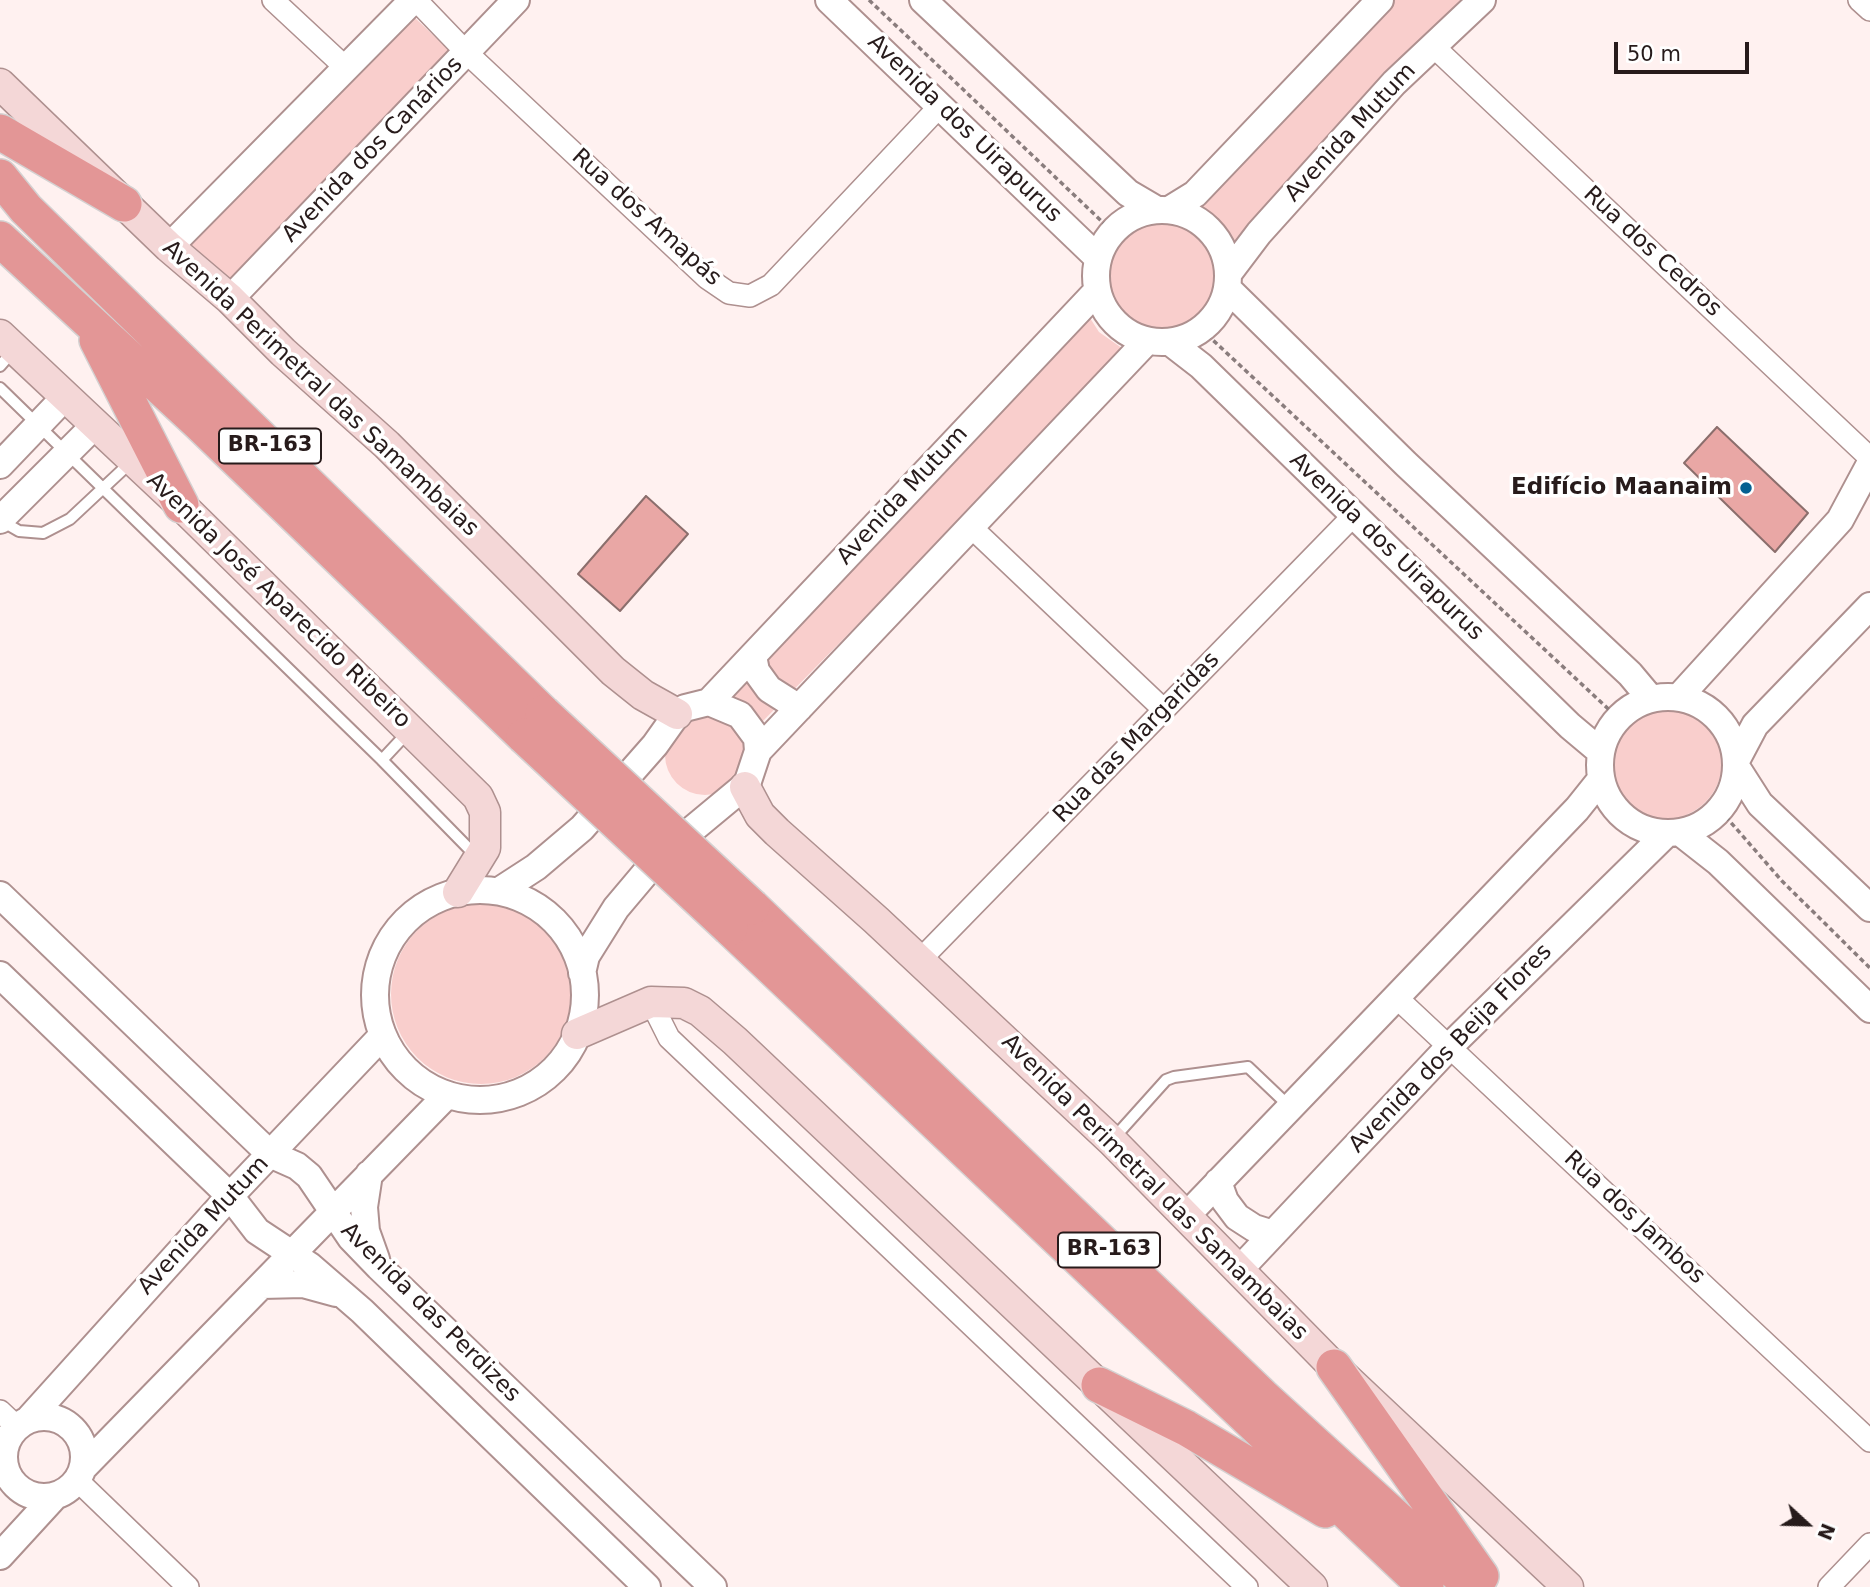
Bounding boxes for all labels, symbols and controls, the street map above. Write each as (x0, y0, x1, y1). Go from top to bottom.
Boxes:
scale bar (1618, 28, 1753, 72)
street label: Avenida dos Uirapurus (861, 29, 1067, 229)
text: 50 m (1627, 42, 1681, 66)
street label: Avenida dos Canários (277, 51, 469, 249)
street label: Avenida Mutum (1280, 58, 1422, 208)
street label: Rua dos Amapás (565, 144, 727, 292)
street label: Rua dos Cedros (1577, 181, 1727, 323)
street label: Avenida Perimetral das Samambaias (156, 235, 484, 543)
street label: Avenida Mutum (832, 421, 974, 571)
road number: BR-163 (219, 428, 321, 464)
street label: Avenida dos Uirapurus (1283, 447, 1489, 647)
street label: Avenida José Aparecido Ribeiro (140, 467, 416, 735)
place label: Edifício Maanaim (1511, 474, 1732, 502)
marker: Edifício Maanaim (1738, 480, 1754, 496)
street label: Rua das Margaridas (1048, 647, 1226, 829)
street label: Avenida dos Beija Flores (1344, 939, 1558, 1159)
street label: Avenida Perimetral das Samambaias (995, 1029, 1313, 1347)
street label: Rua dos Jambos (1558, 1146, 1710, 1290)
street label: Avenida Mutum (133, 1151, 275, 1301)
street label: Avenida das Perdizes (334, 1217, 526, 1409)
road number: BR-163 (1058, 1232, 1160, 1268)
north arrow (1772, 1489, 1842, 1559)
text: N (1813, 1520, 1840, 1543)

